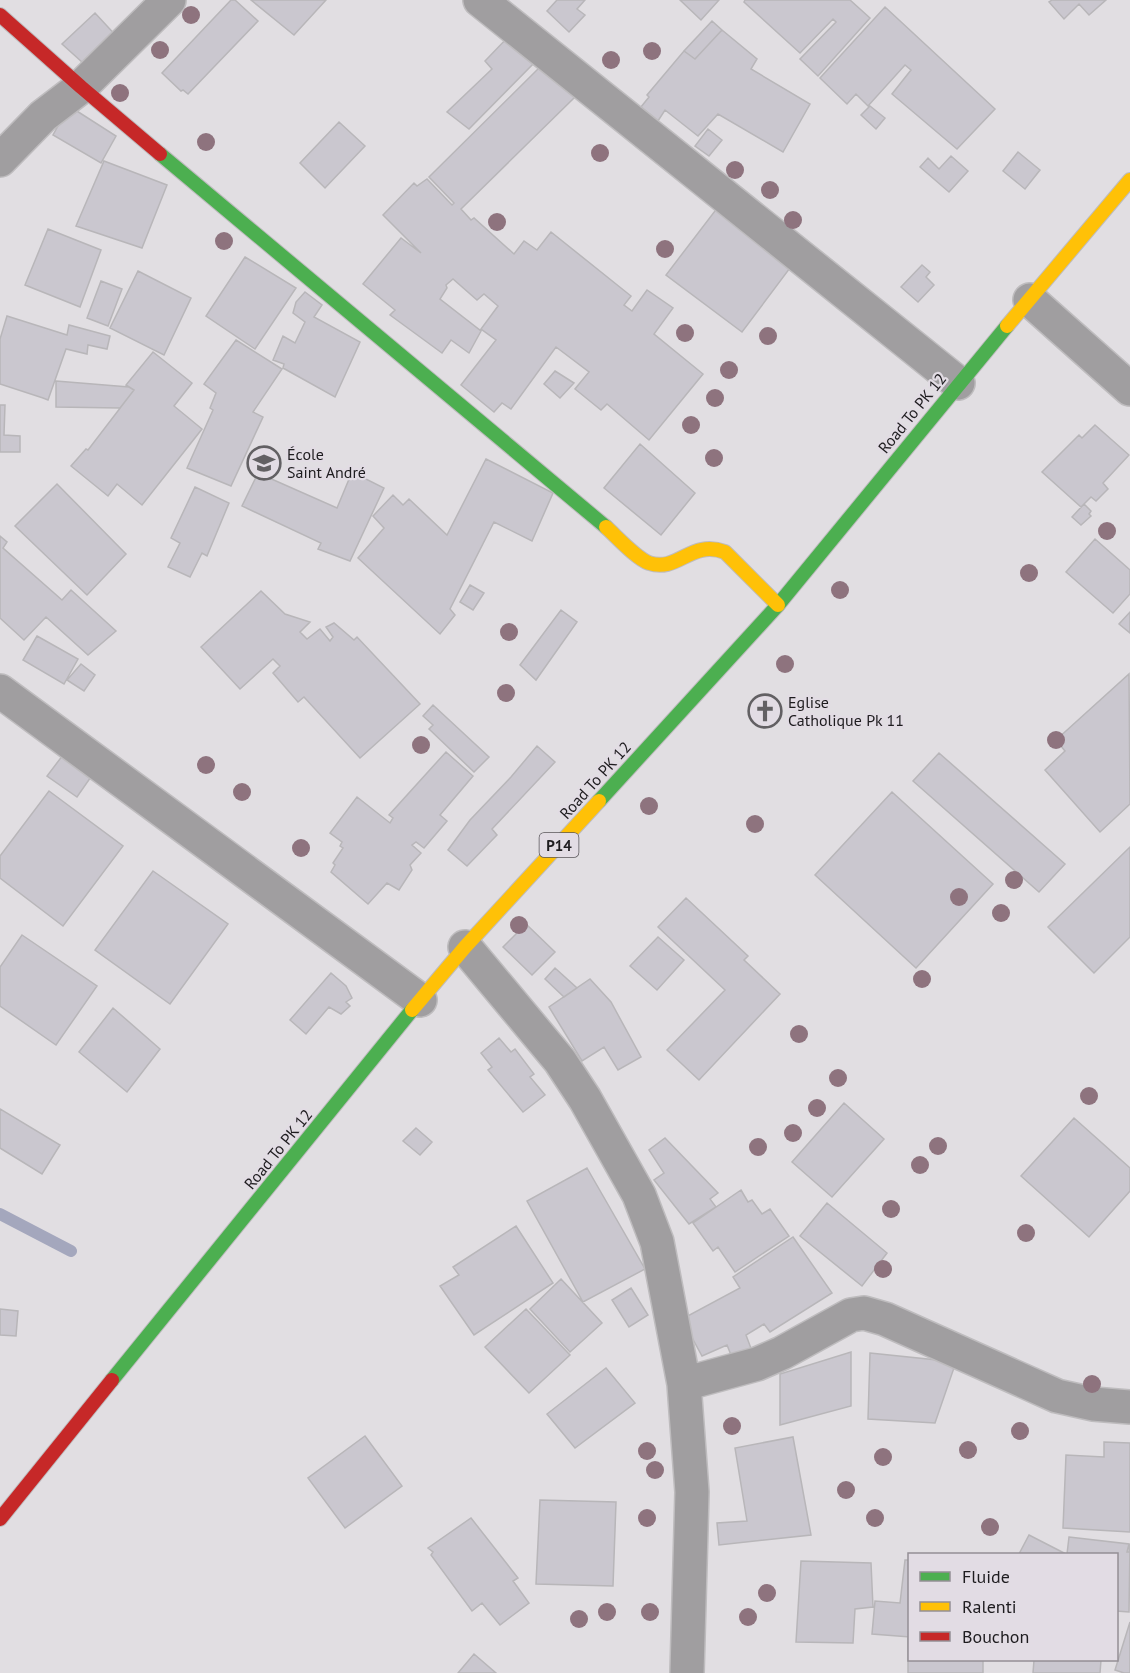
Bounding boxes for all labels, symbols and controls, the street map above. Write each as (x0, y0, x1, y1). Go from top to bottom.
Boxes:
street label: Road To PK 12 (874, 369, 950, 457)
place label: École Saint André (287, 444, 366, 482)
school or university icon: École Saint André (246, 445, 282, 481)
place label: Eglise Catholique Pk 11 (788, 692, 904, 730)
church icon: Eglise Catholique Pk 11 (747, 693, 783, 729)
street label: Road To PK 12 (555, 737, 635, 823)
road number: P14 (540, 833, 578, 857)
street label: Road To PK 12 (240, 1105, 316, 1193)
legend (908, 1553, 1118, 1661)
text: Fluide (962, 1565, 1010, 1588)
text: Ralenti (962, 1595, 1017, 1618)
text: Bouchon (962, 1625, 1029, 1648)

